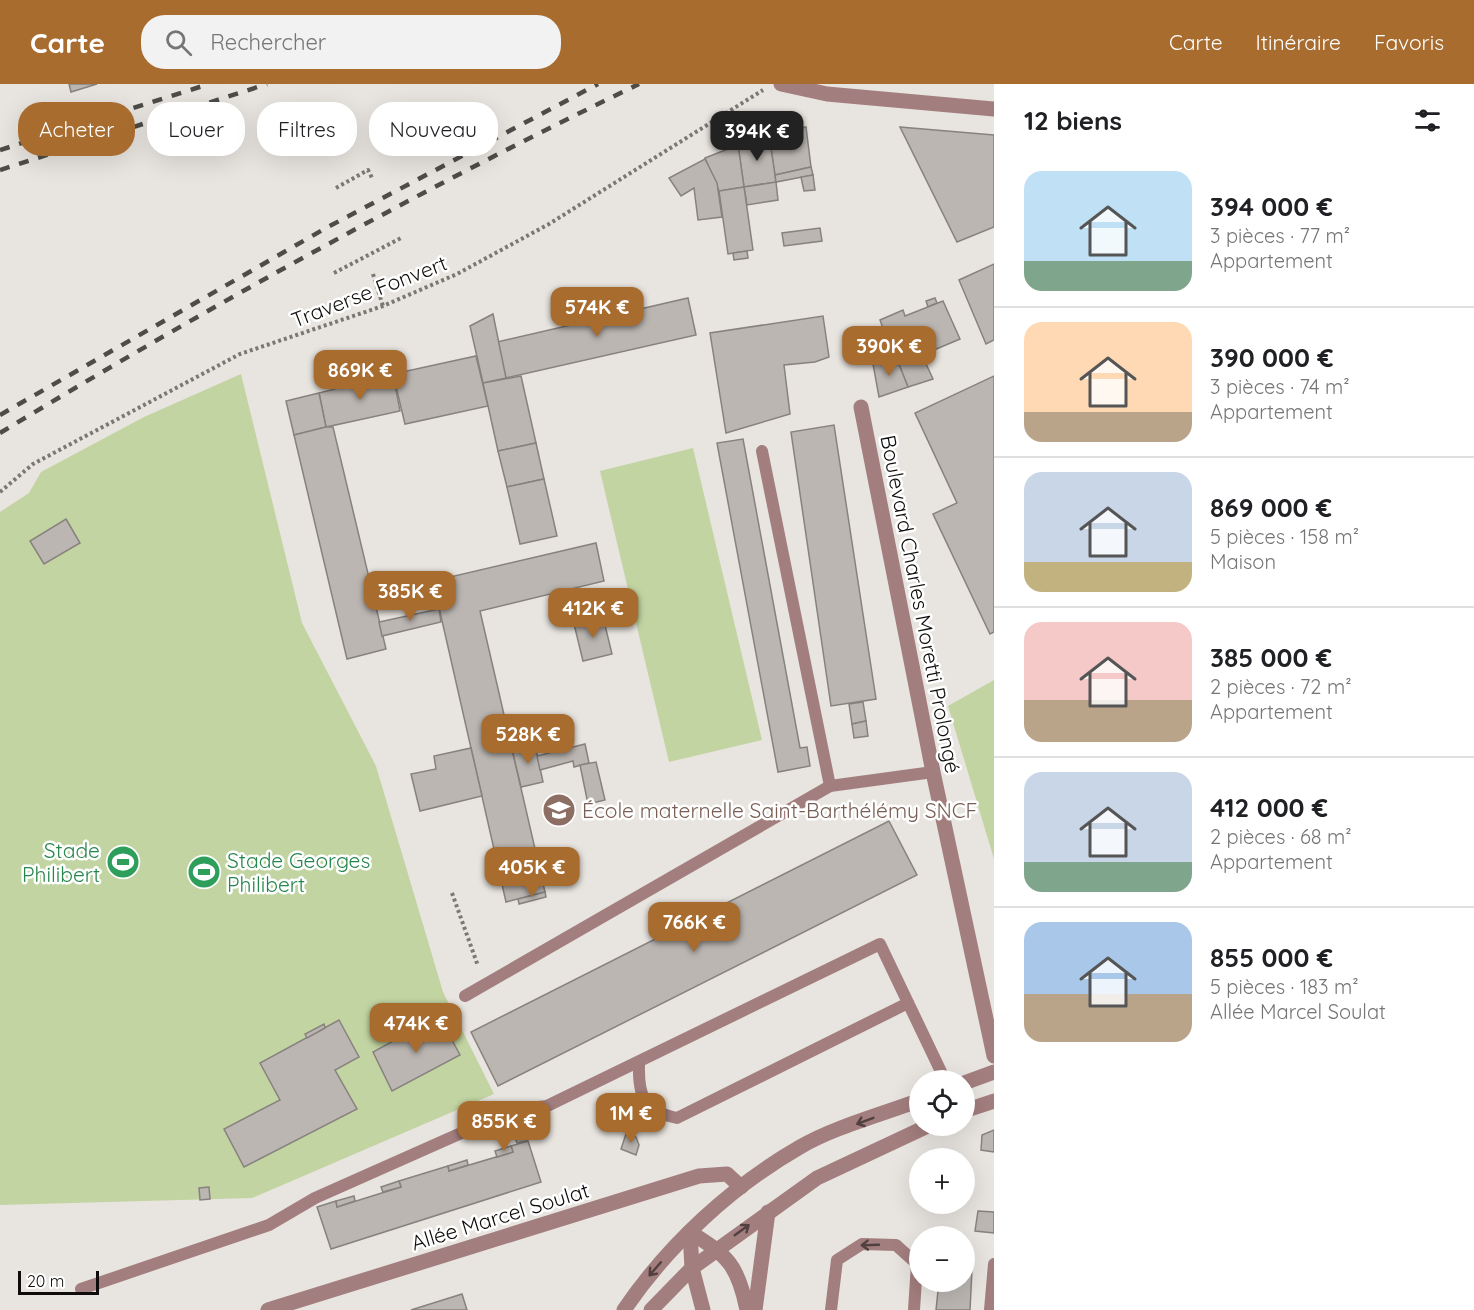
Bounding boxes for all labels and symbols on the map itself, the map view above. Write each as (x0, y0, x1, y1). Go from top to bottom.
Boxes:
pin: 394K € (708, 111, 806, 162)
street label: Traverse Fonvert (288, 249, 450, 333)
pin: 574K € (548, 287, 646, 338)
pin: 390K € (840, 326, 938, 377)
pin: 869K € (311, 350, 409, 401)
street label: Boulevard Charles Moretti Prolongé (875, 433, 967, 775)
pin: 385K € (361, 571, 459, 622)
pin: 412K € (544, 588, 642, 639)
pin: 528K € (479, 714, 577, 765)
school or university icon: École maternelle Saint-Barthélémy SNCF (541, 792, 577, 828)
place label: École maternelle Saint-Barthélémy SNCF (582, 797, 977, 823)
place label: Stade Philibert (22, 837, 100, 887)
sports icon: Stade Philibert (105, 844, 141, 880)
place label: Stade Georges Philibert (227, 847, 370, 897)
pin: 405K € (483, 847, 581, 898)
sports icon: Stade Georges Philibert (186, 854, 222, 890)
pin: 766K € (645, 902, 743, 953)
pin: 474K € (367, 1003, 465, 1054)
pin: 1M € (595, 1093, 667, 1144)
pin: 855K € (455, 1101, 553, 1152)
one-way arrow (856, 1116, 875, 1127)
street label: Allée Marcel Soulat (408, 1177, 592, 1255)
one-way arrow (734, 1224, 750, 1237)
one-way arrow (861, 1239, 880, 1251)
one-way arrow (648, 1261, 662, 1276)
scale bar (18, 1268, 99, 1296)

